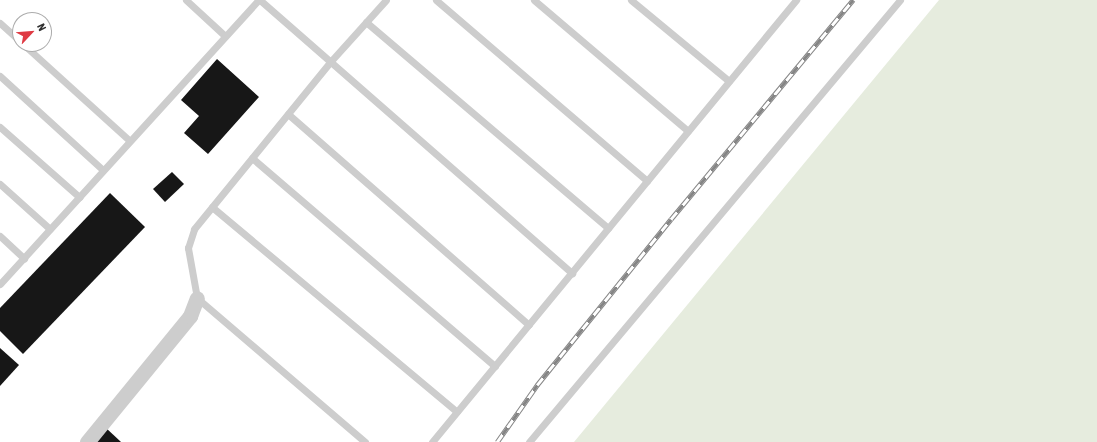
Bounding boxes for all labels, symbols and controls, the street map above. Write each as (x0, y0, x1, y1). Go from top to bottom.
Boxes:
north arrow (12, 12, 52, 52)
text: N (35, 22, 49, 33)

